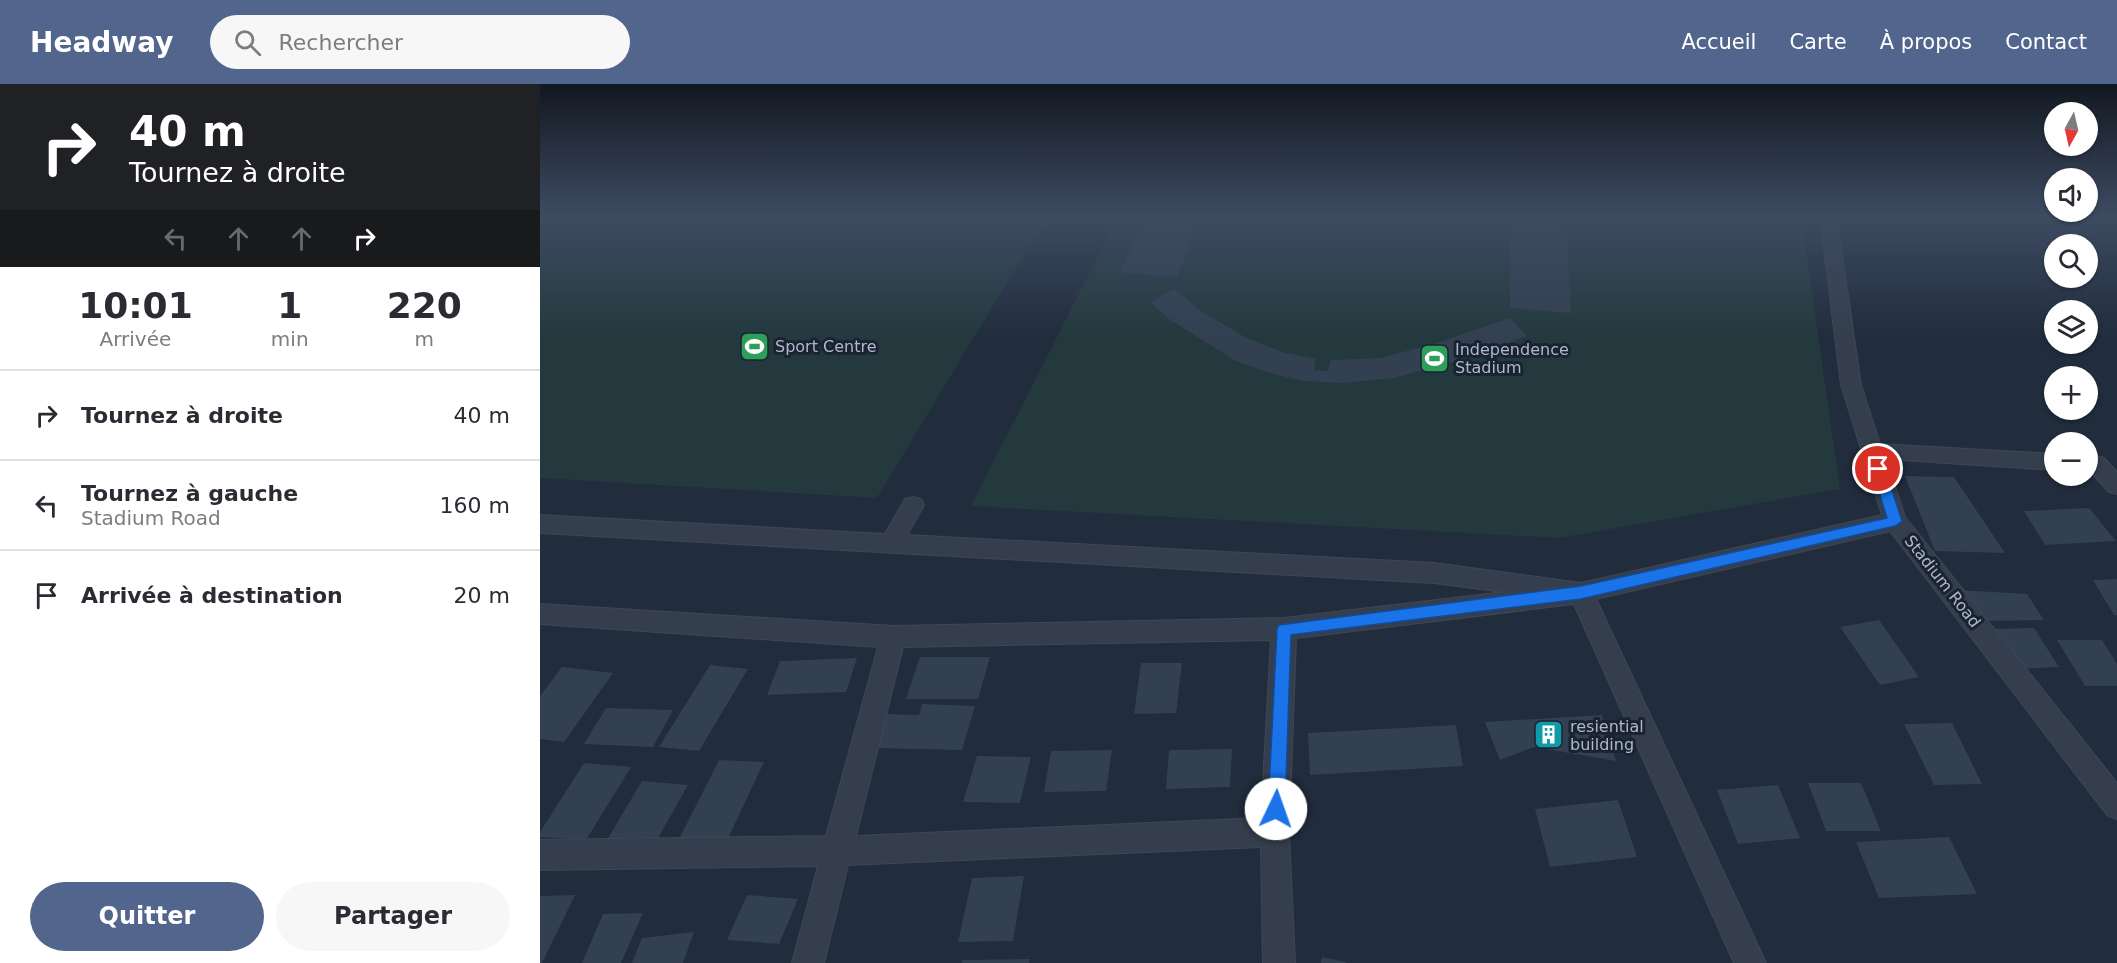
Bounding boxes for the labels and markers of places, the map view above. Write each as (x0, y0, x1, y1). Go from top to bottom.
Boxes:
sports icon: Sport Centre (738, 330, 770, 362)
place label: Sport Centre (775, 337, 877, 356)
place label: Independence Stadium (1455, 340, 1569, 377)
sports icon: Independence Stadium (1418, 342, 1450, 374)
pin (1852, 443, 1903, 494)
place label: resiential building (1570, 717, 1644, 754)
building icon: resiential building (1533, 719, 1565, 751)

